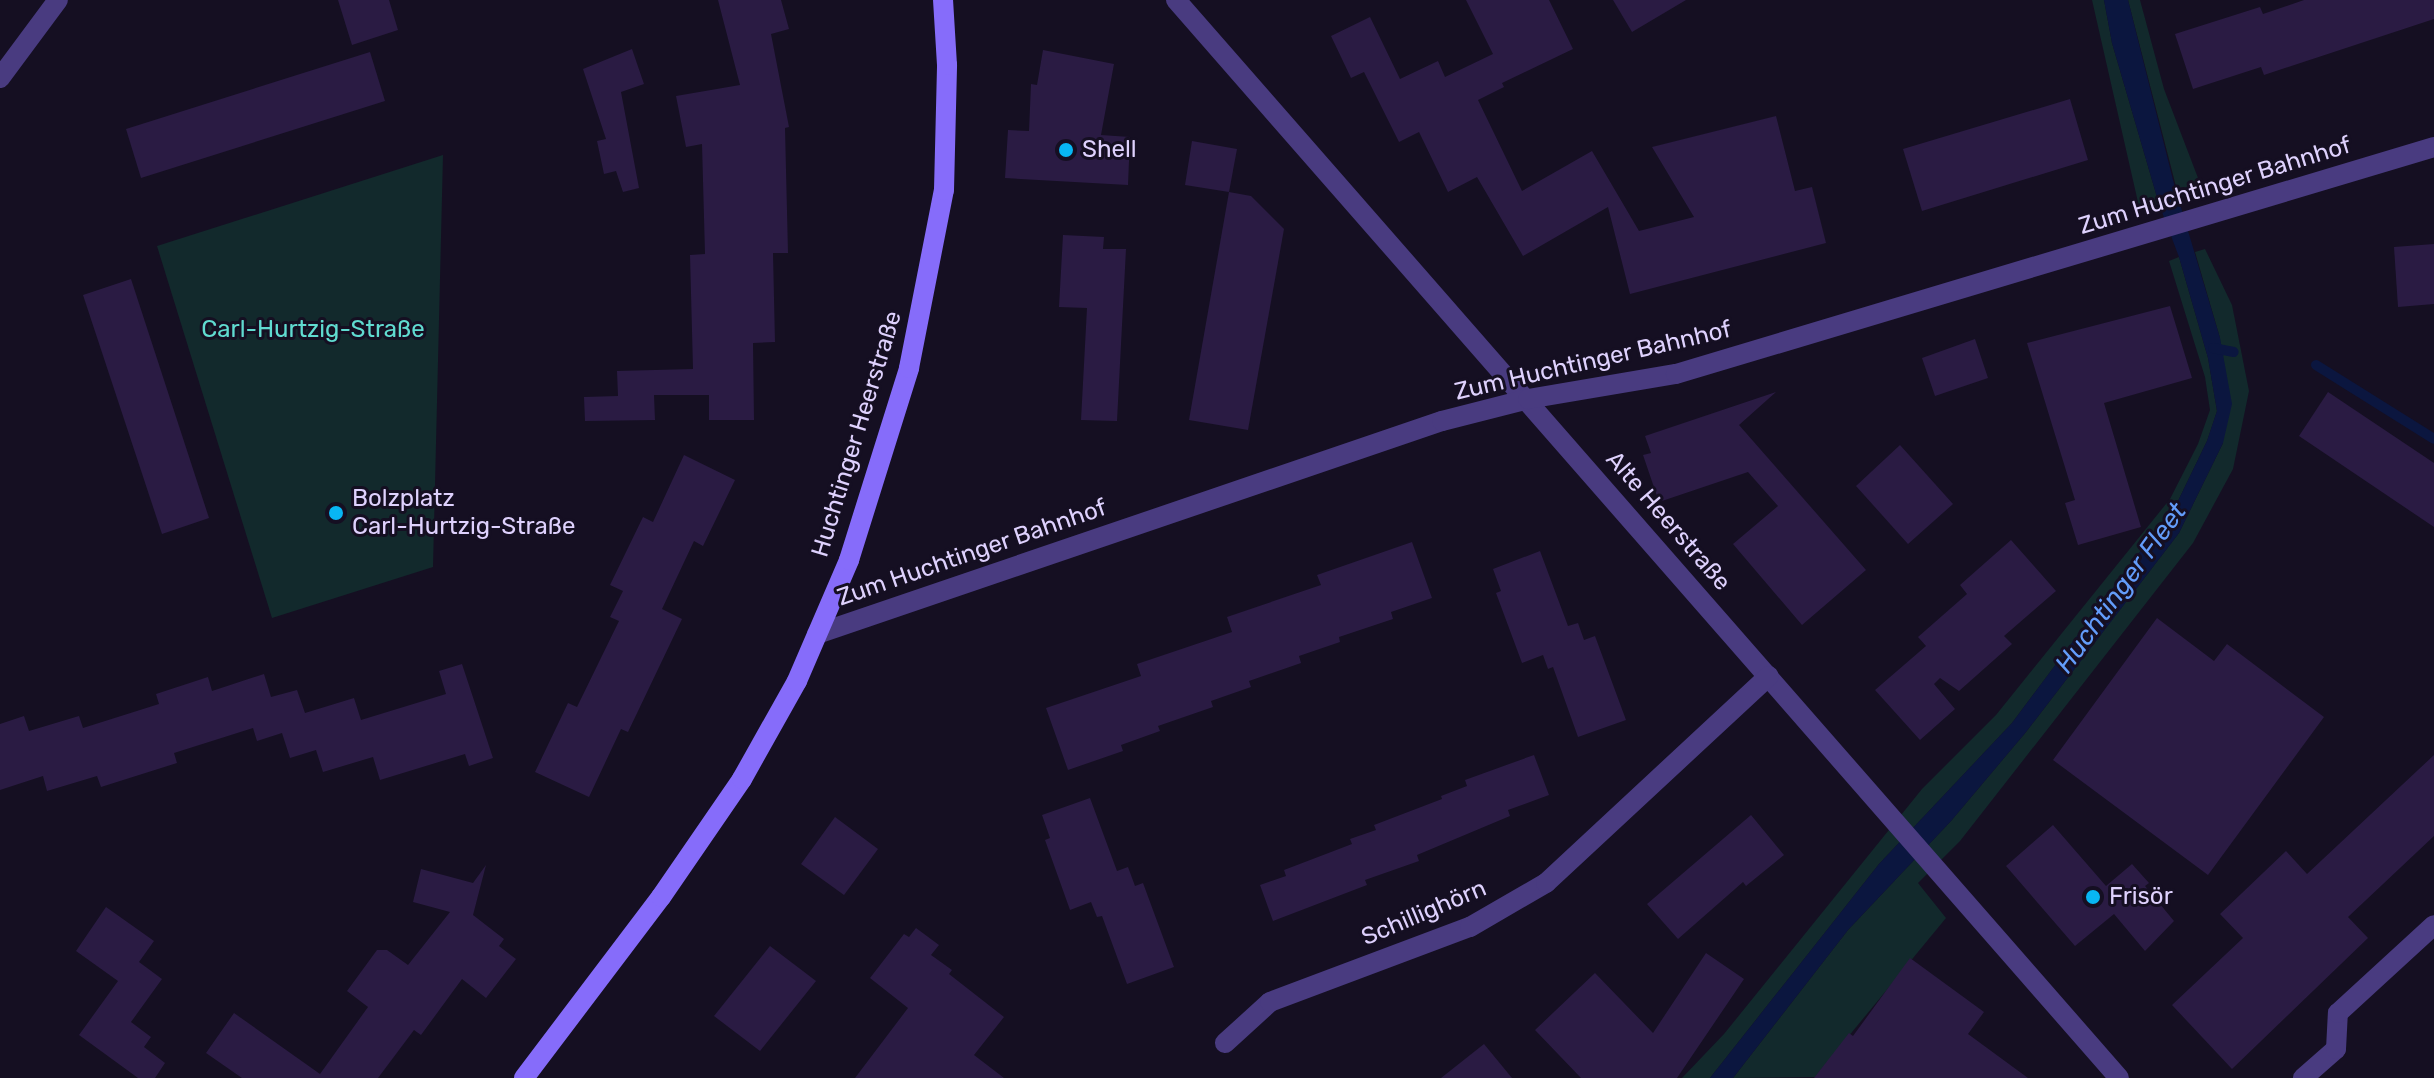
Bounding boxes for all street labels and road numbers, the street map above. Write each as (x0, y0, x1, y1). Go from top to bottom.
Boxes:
street label: Zum Huchtinger Bahnhof (2075, 131, 2355, 241)
street label: Huchtinger Heerstraße (806, 307, 908, 561)
street label: Zum Huchtinger Bahnhof (1452, 315, 1734, 407)
street label: Alte Heerstraße (1600, 445, 1736, 597)
street label: Zum Huchtinger Bahnhof (833, 493, 1111, 613)
street label: Schillighörn (1357, 874, 1491, 952)

